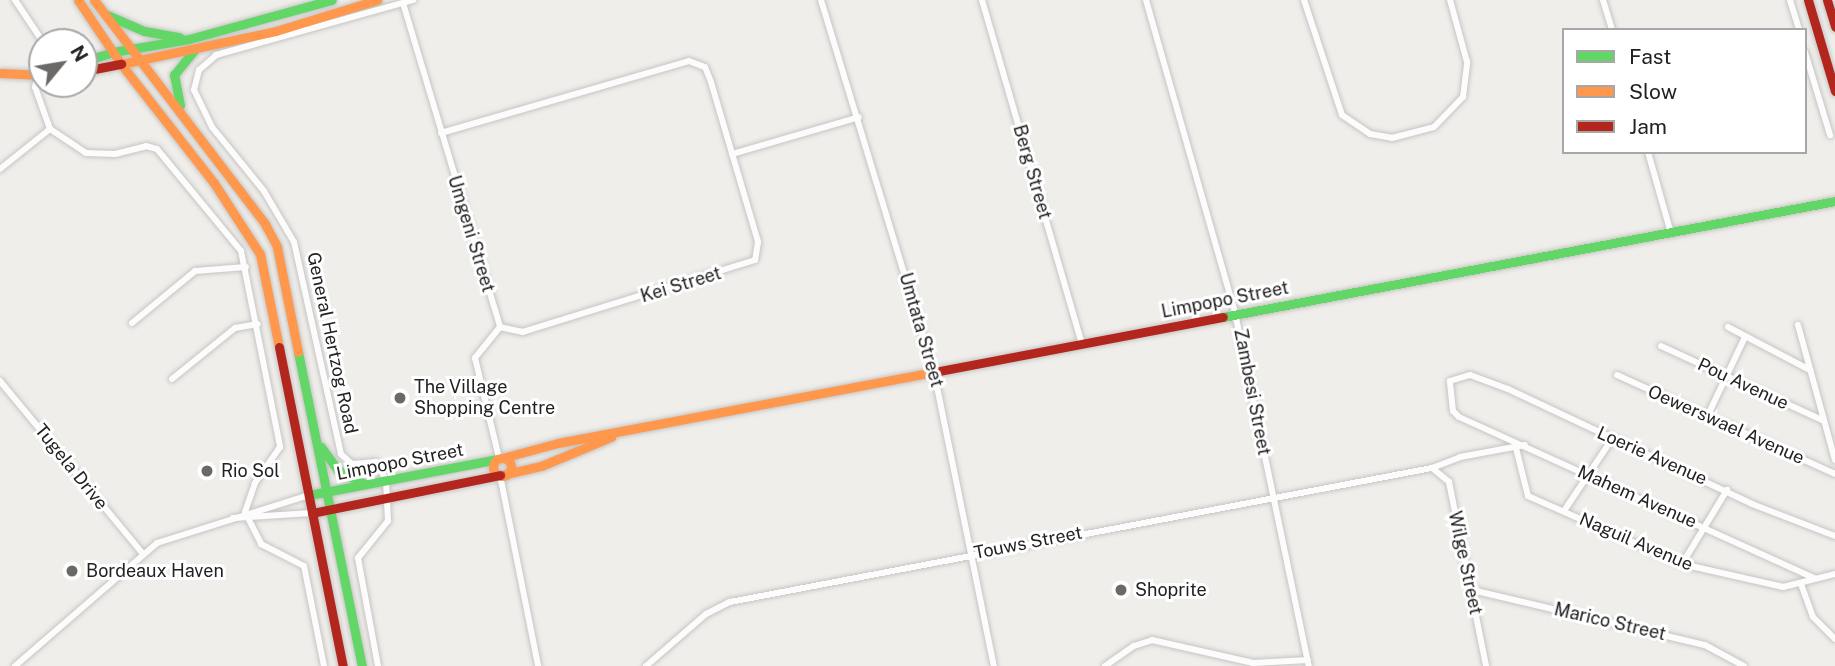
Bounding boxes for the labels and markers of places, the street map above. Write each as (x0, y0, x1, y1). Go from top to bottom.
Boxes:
place label: The Village Shopping Centre (414, 377, 555, 420)
marker: The Village Shopping Centre (392, 390, 408, 406)
place label: Rio Sol (221, 460, 280, 482)
marker: Rio Sol (199, 463, 215, 479)
place label: Bordeaux Haven (86, 560, 224, 582)
marker: Bordeaux Haven (64, 563, 80, 579)
place label: Shoprite (1135, 579, 1207, 601)
marker: Shoprite (1113, 582, 1129, 598)

